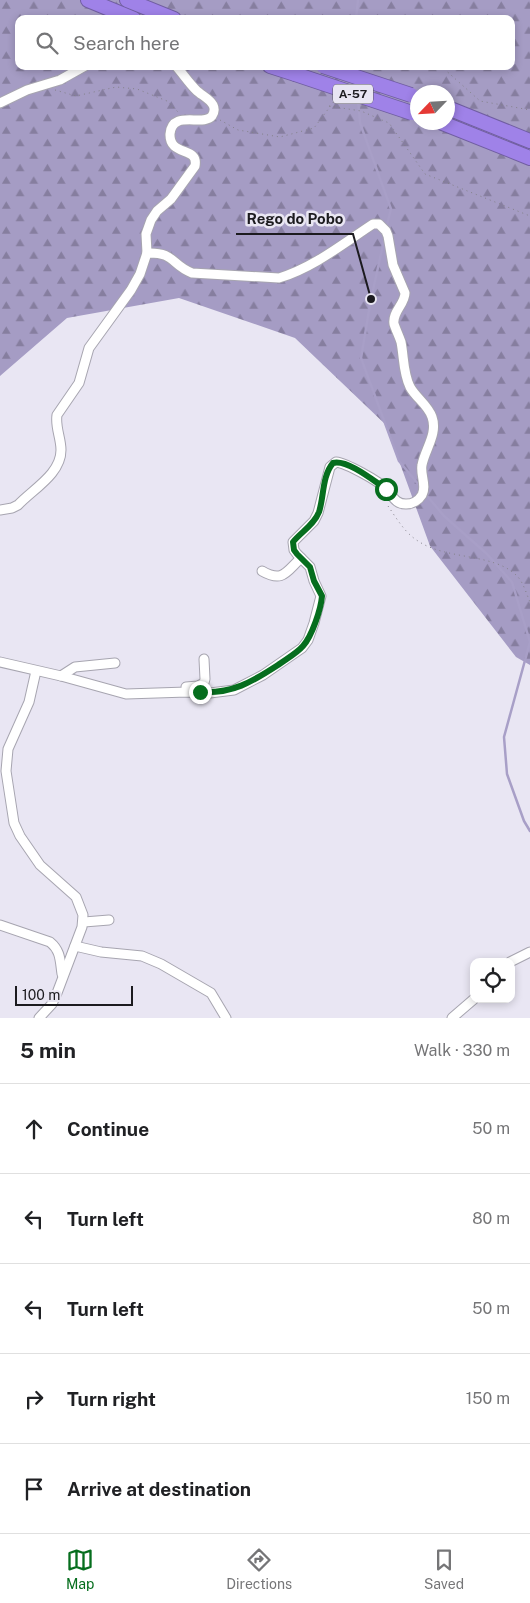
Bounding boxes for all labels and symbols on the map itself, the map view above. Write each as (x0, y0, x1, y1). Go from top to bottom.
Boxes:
road number: A-57 (333, 85, 373, 104)
north arrow (410, 85, 455, 130)
callout: Rego do Pobo (236, 204, 353, 234)
text: Rego do Pobo (247, 210, 344, 227)
route start (375, 478, 398, 501)
route end (189, 681, 212, 704)
scale bar (15, 983, 132, 1006)

